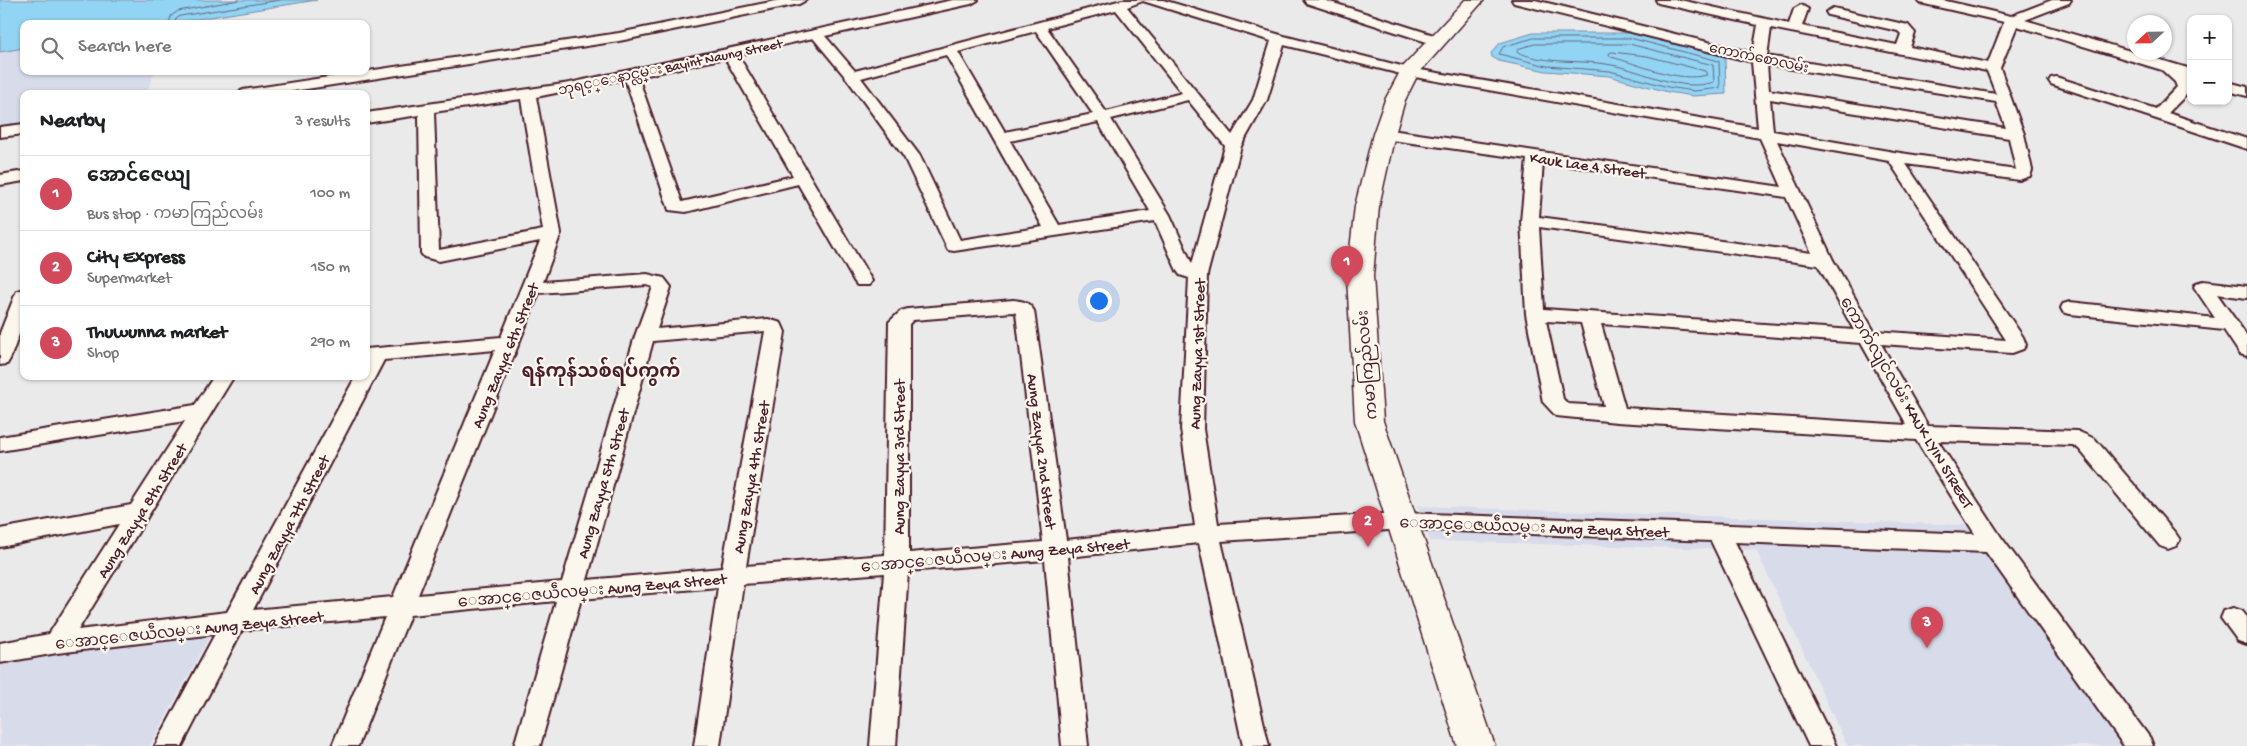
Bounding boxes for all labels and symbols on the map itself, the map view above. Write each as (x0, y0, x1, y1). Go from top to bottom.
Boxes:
north arrow (2127, 15, 2172, 60)
street label: ဘုရင့္ေနာင္လမ္း Bayint Naung Street (557, 36, 785, 101)
street label: ကောက်စောလမ်း (1707, 37, 1810, 78)
street label: Kauk Lae 4 Street (1528, 150, 1648, 185)
pin: 1 (1331, 246, 1363, 287)
street label: Aung Zayya 1st Street (1187, 277, 1212, 430)
street label: Aung Zayya 6th Street (469, 280, 546, 432)
your location (1086, 288, 1112, 314)
street label: ကောက်လျင်လမ်း KAUK LYIN STREET (1833, 292, 1981, 514)
street label: ကမာကြည်လမ်း (1350, 309, 1385, 421)
district label: ရန်ကုန်သစ်ရပ်ကွက် (522, 357, 680, 386)
street label: Aung Zayya 2nd Street (1021, 373, 1059, 532)
street label: Aung Zayya 3rd Street (892, 378, 911, 534)
street label: Aung Zayya 4th Street (731, 399, 776, 555)
street label: Aung Zayya 5th Street (575, 405, 636, 561)
street label: Aung Zayya 8th Street (95, 440, 194, 583)
street label: Aung Zayya 7th Street (246, 451, 337, 599)
pin: 2 (1352, 506, 1384, 547)
street label: ေအာင္ေဇယဵလမ္း Aung Zeya Street (1399, 511, 1670, 544)
street label: ေအာင္ေဇယဵလမ္း Aung Zeya Street (860, 532, 1132, 579)
street label: ေအာင္ေဇယဵလမ္း Aung Zeya Street (457, 567, 729, 614)
street label: ေအာင္ေဇယဵလမ္း Aung Zeya Street (54, 605, 326, 656)
pin: 3 (1911, 607, 1943, 648)

